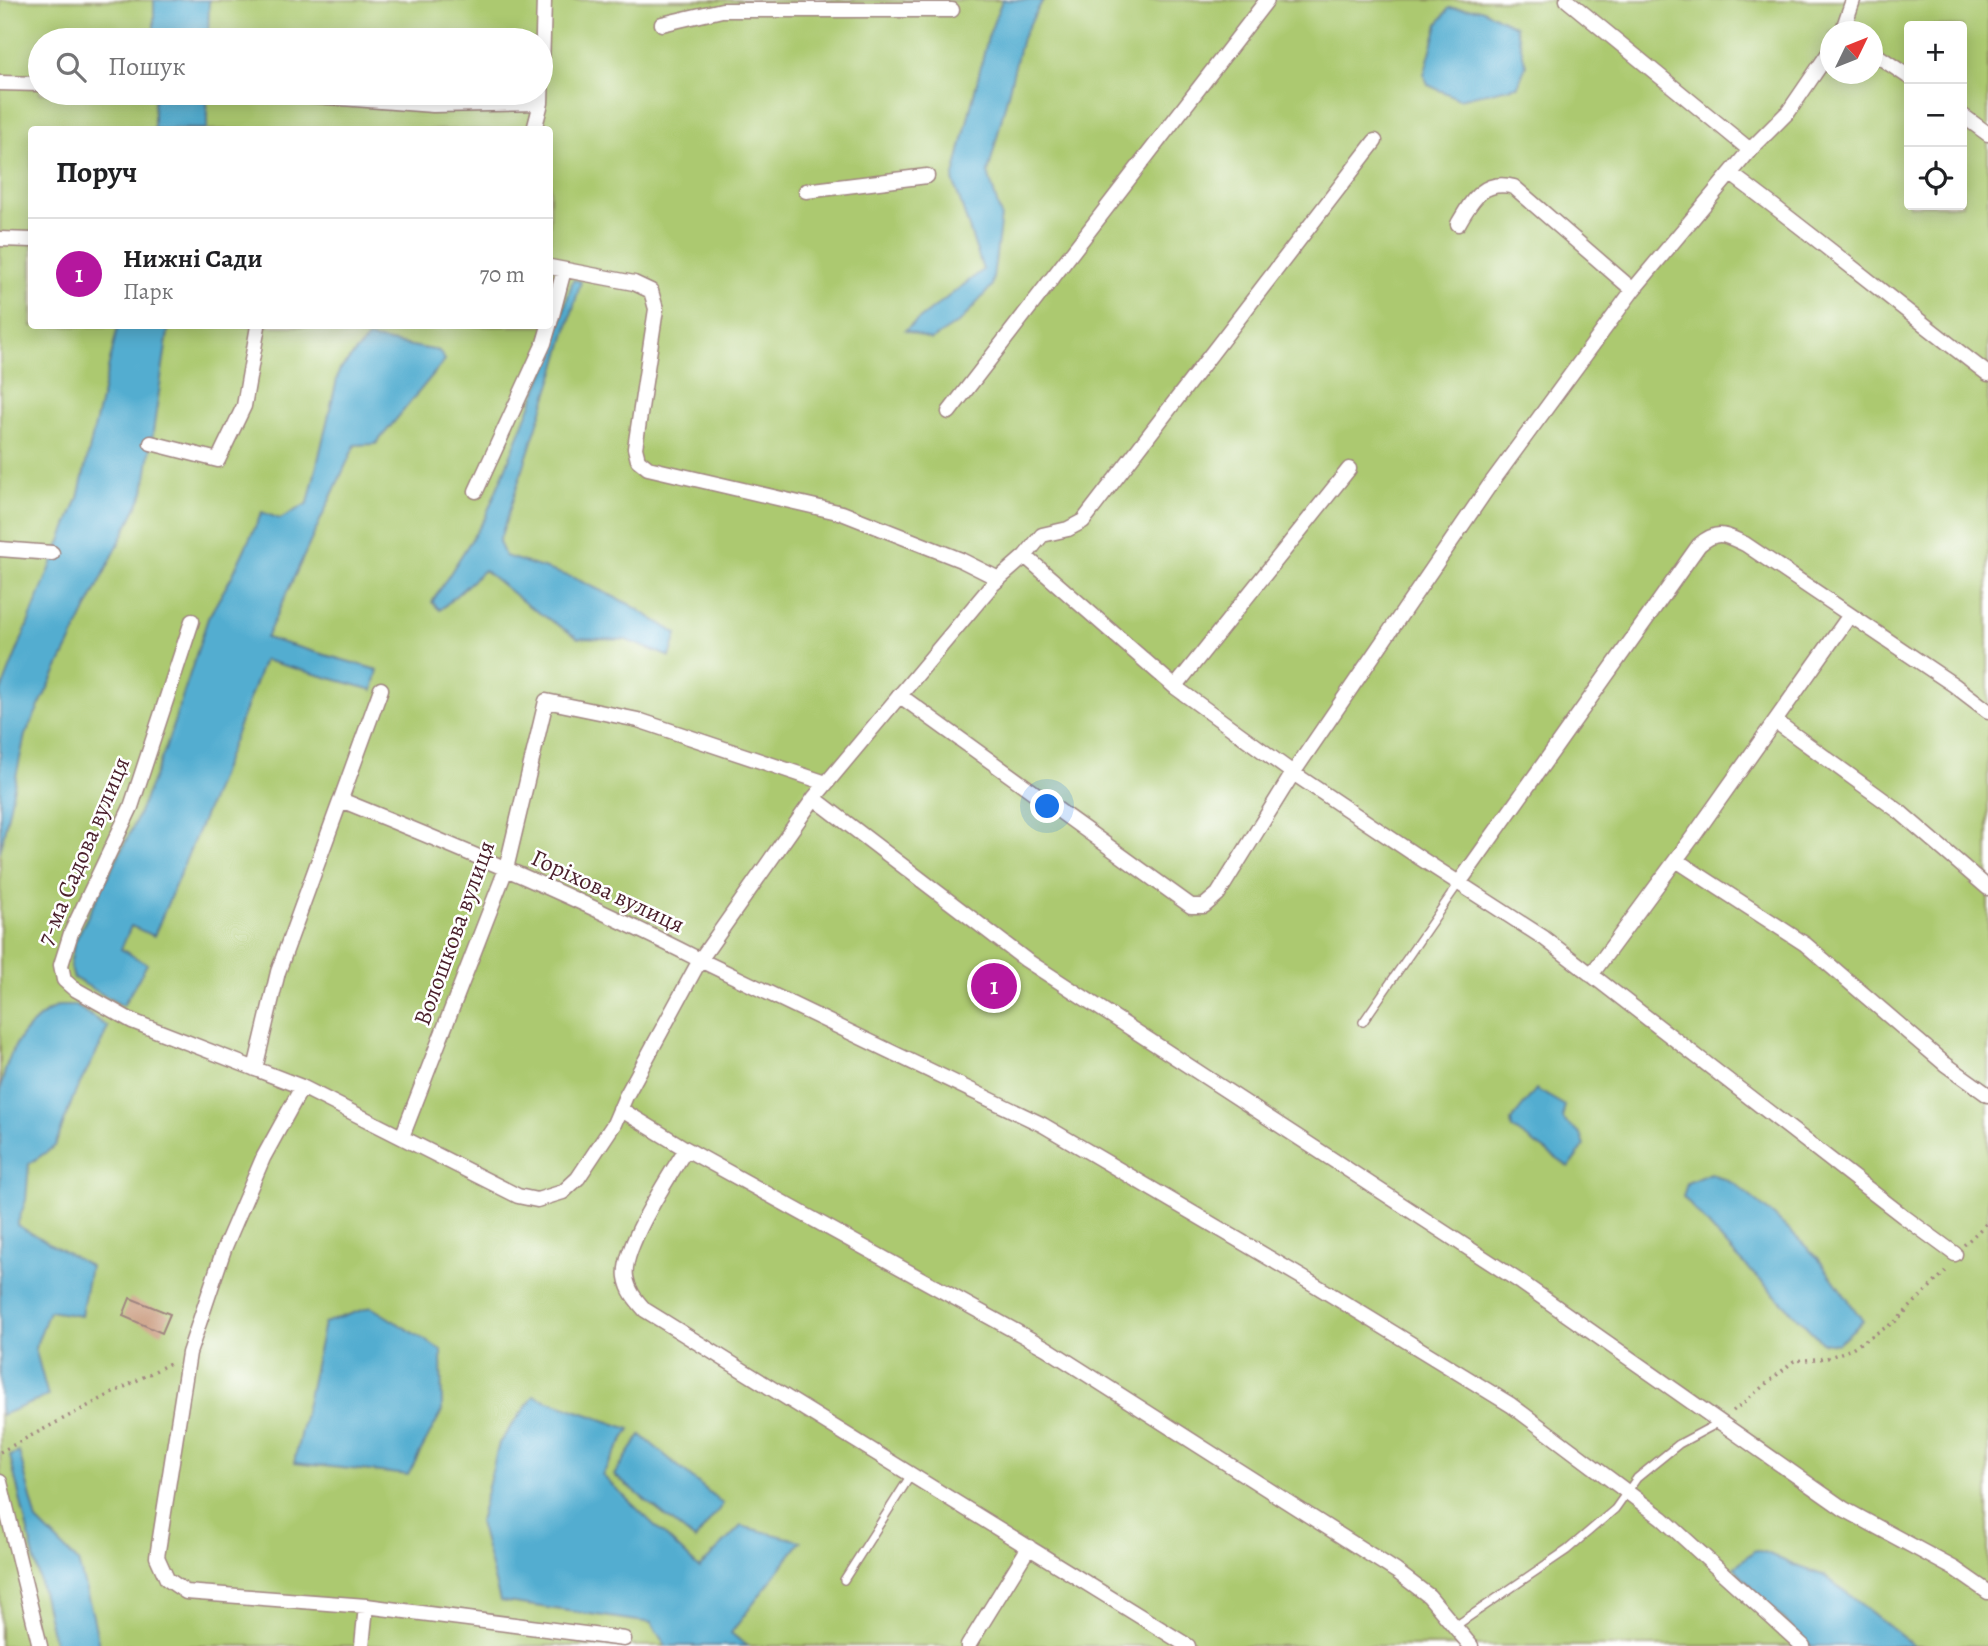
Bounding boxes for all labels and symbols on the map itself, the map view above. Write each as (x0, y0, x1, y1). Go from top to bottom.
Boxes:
north arrow (1820, 21, 1883, 84)
street label: 7-ма Садова вулиця (29, 752, 137, 950)
your location (1030, 789, 1064, 823)
street label: Волошкова вулиця (406, 836, 502, 1030)
street label: Горіхова вулиця (526, 842, 690, 940)
pin: 1 (971, 960, 1017, 1012)

